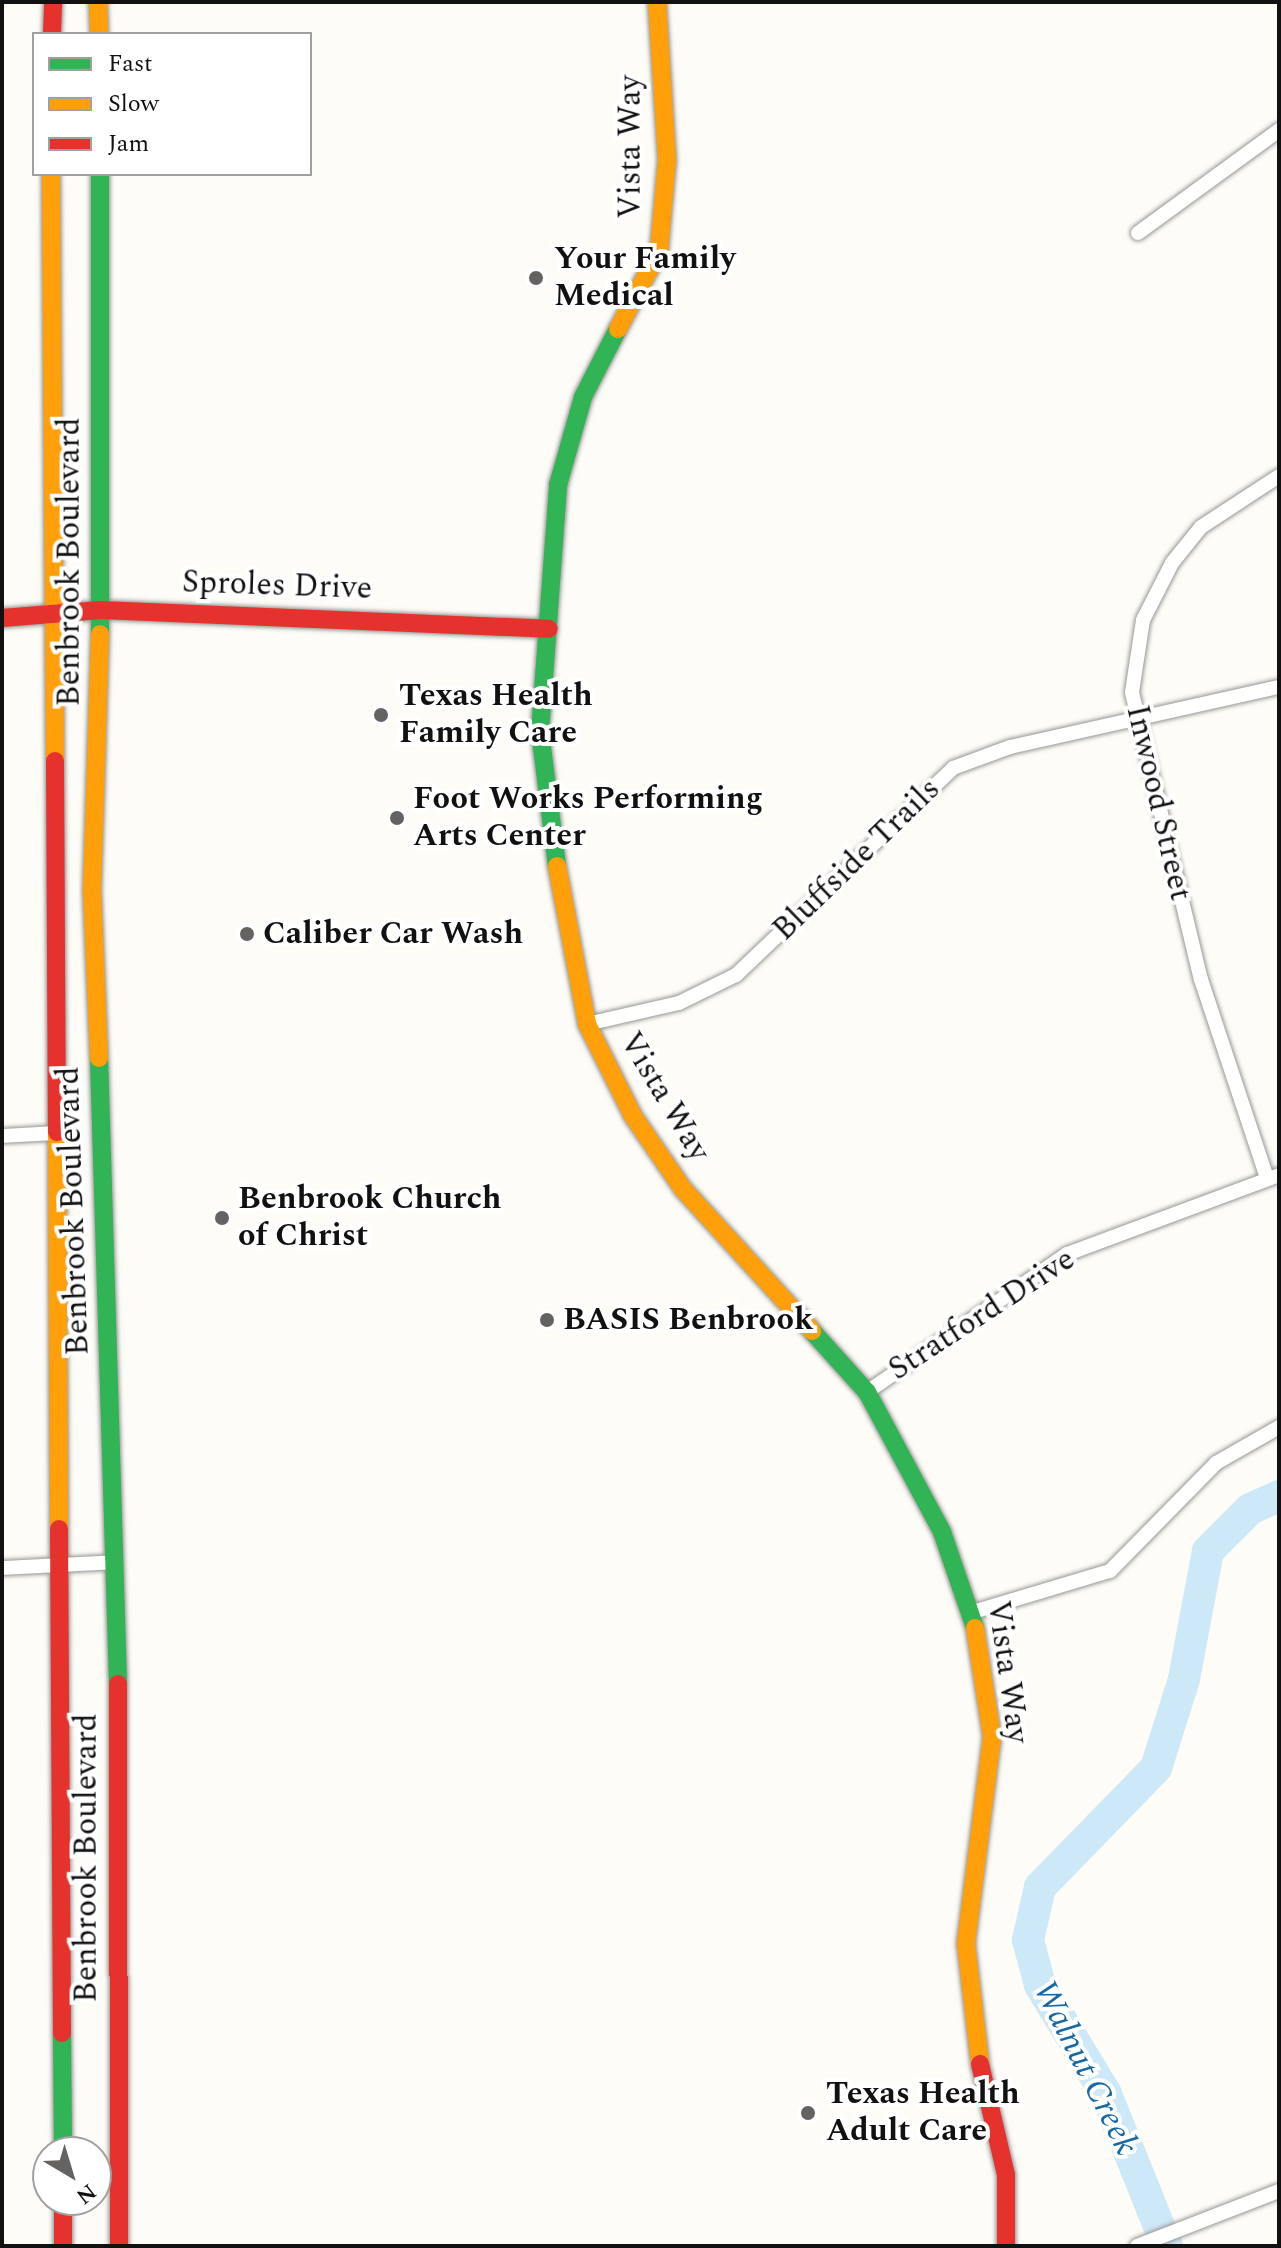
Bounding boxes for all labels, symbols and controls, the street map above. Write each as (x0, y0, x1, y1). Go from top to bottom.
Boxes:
legend (32, 32, 312, 176)
text: Fast (108, 46, 153, 82)
street label: Vista Way (612, 75, 650, 219)
text: Slow (108, 86, 159, 122)
text: Jam (108, 126, 149, 162)
place label: Your Family Medical (554, 241, 735, 316)
marker: Your Family Medical (525, 267, 547, 289)
street label: Benbrook Boulevard (51, 417, 89, 707)
street label: Sproles Drive (181, 563, 373, 609)
place label: Texas Health Family Care (399, 678, 593, 753)
street label: Inwood Street (1117, 701, 1199, 905)
marker: Texas Health Family Care (370, 704, 392, 726)
street label: Bluffside Trails (765, 771, 949, 949)
place label: Foot Works Performing Arts Center (413, 781, 763, 856)
marker: Foot Works Performing Arts Center (388, 809, 406, 827)
place label: Caliber Car Wash (263, 915, 523, 953)
marker: Caliber Car Wash (238, 925, 256, 943)
street label: Vista Way (611, 1025, 717, 1169)
street label: Benbrook Boulevard (50, 1066, 98, 1356)
place label: Benbrook Church of Christ (238, 1181, 501, 1256)
marker: Benbrook Church of Christ (213, 1209, 231, 1227)
street label: Stratford Drive (882, 1241, 1082, 1389)
place label: BASIS Benbrook (563, 1301, 813, 1339)
marker: BASIS Benbrook (538, 1311, 556, 1329)
street label: Vista Way (978, 1598, 1036, 1746)
street label: Benbrook Boulevard (68, 1713, 106, 2003)
water label: Walnut Creek (1024, 1974, 1146, 2162)
place label: Texas Health Adult Care (826, 2076, 1020, 2151)
marker: Texas Health Adult Care (797, 2102, 819, 2124)
north arrow (32, 2136, 112, 2216)
text: N (69, 2175, 103, 2212)

